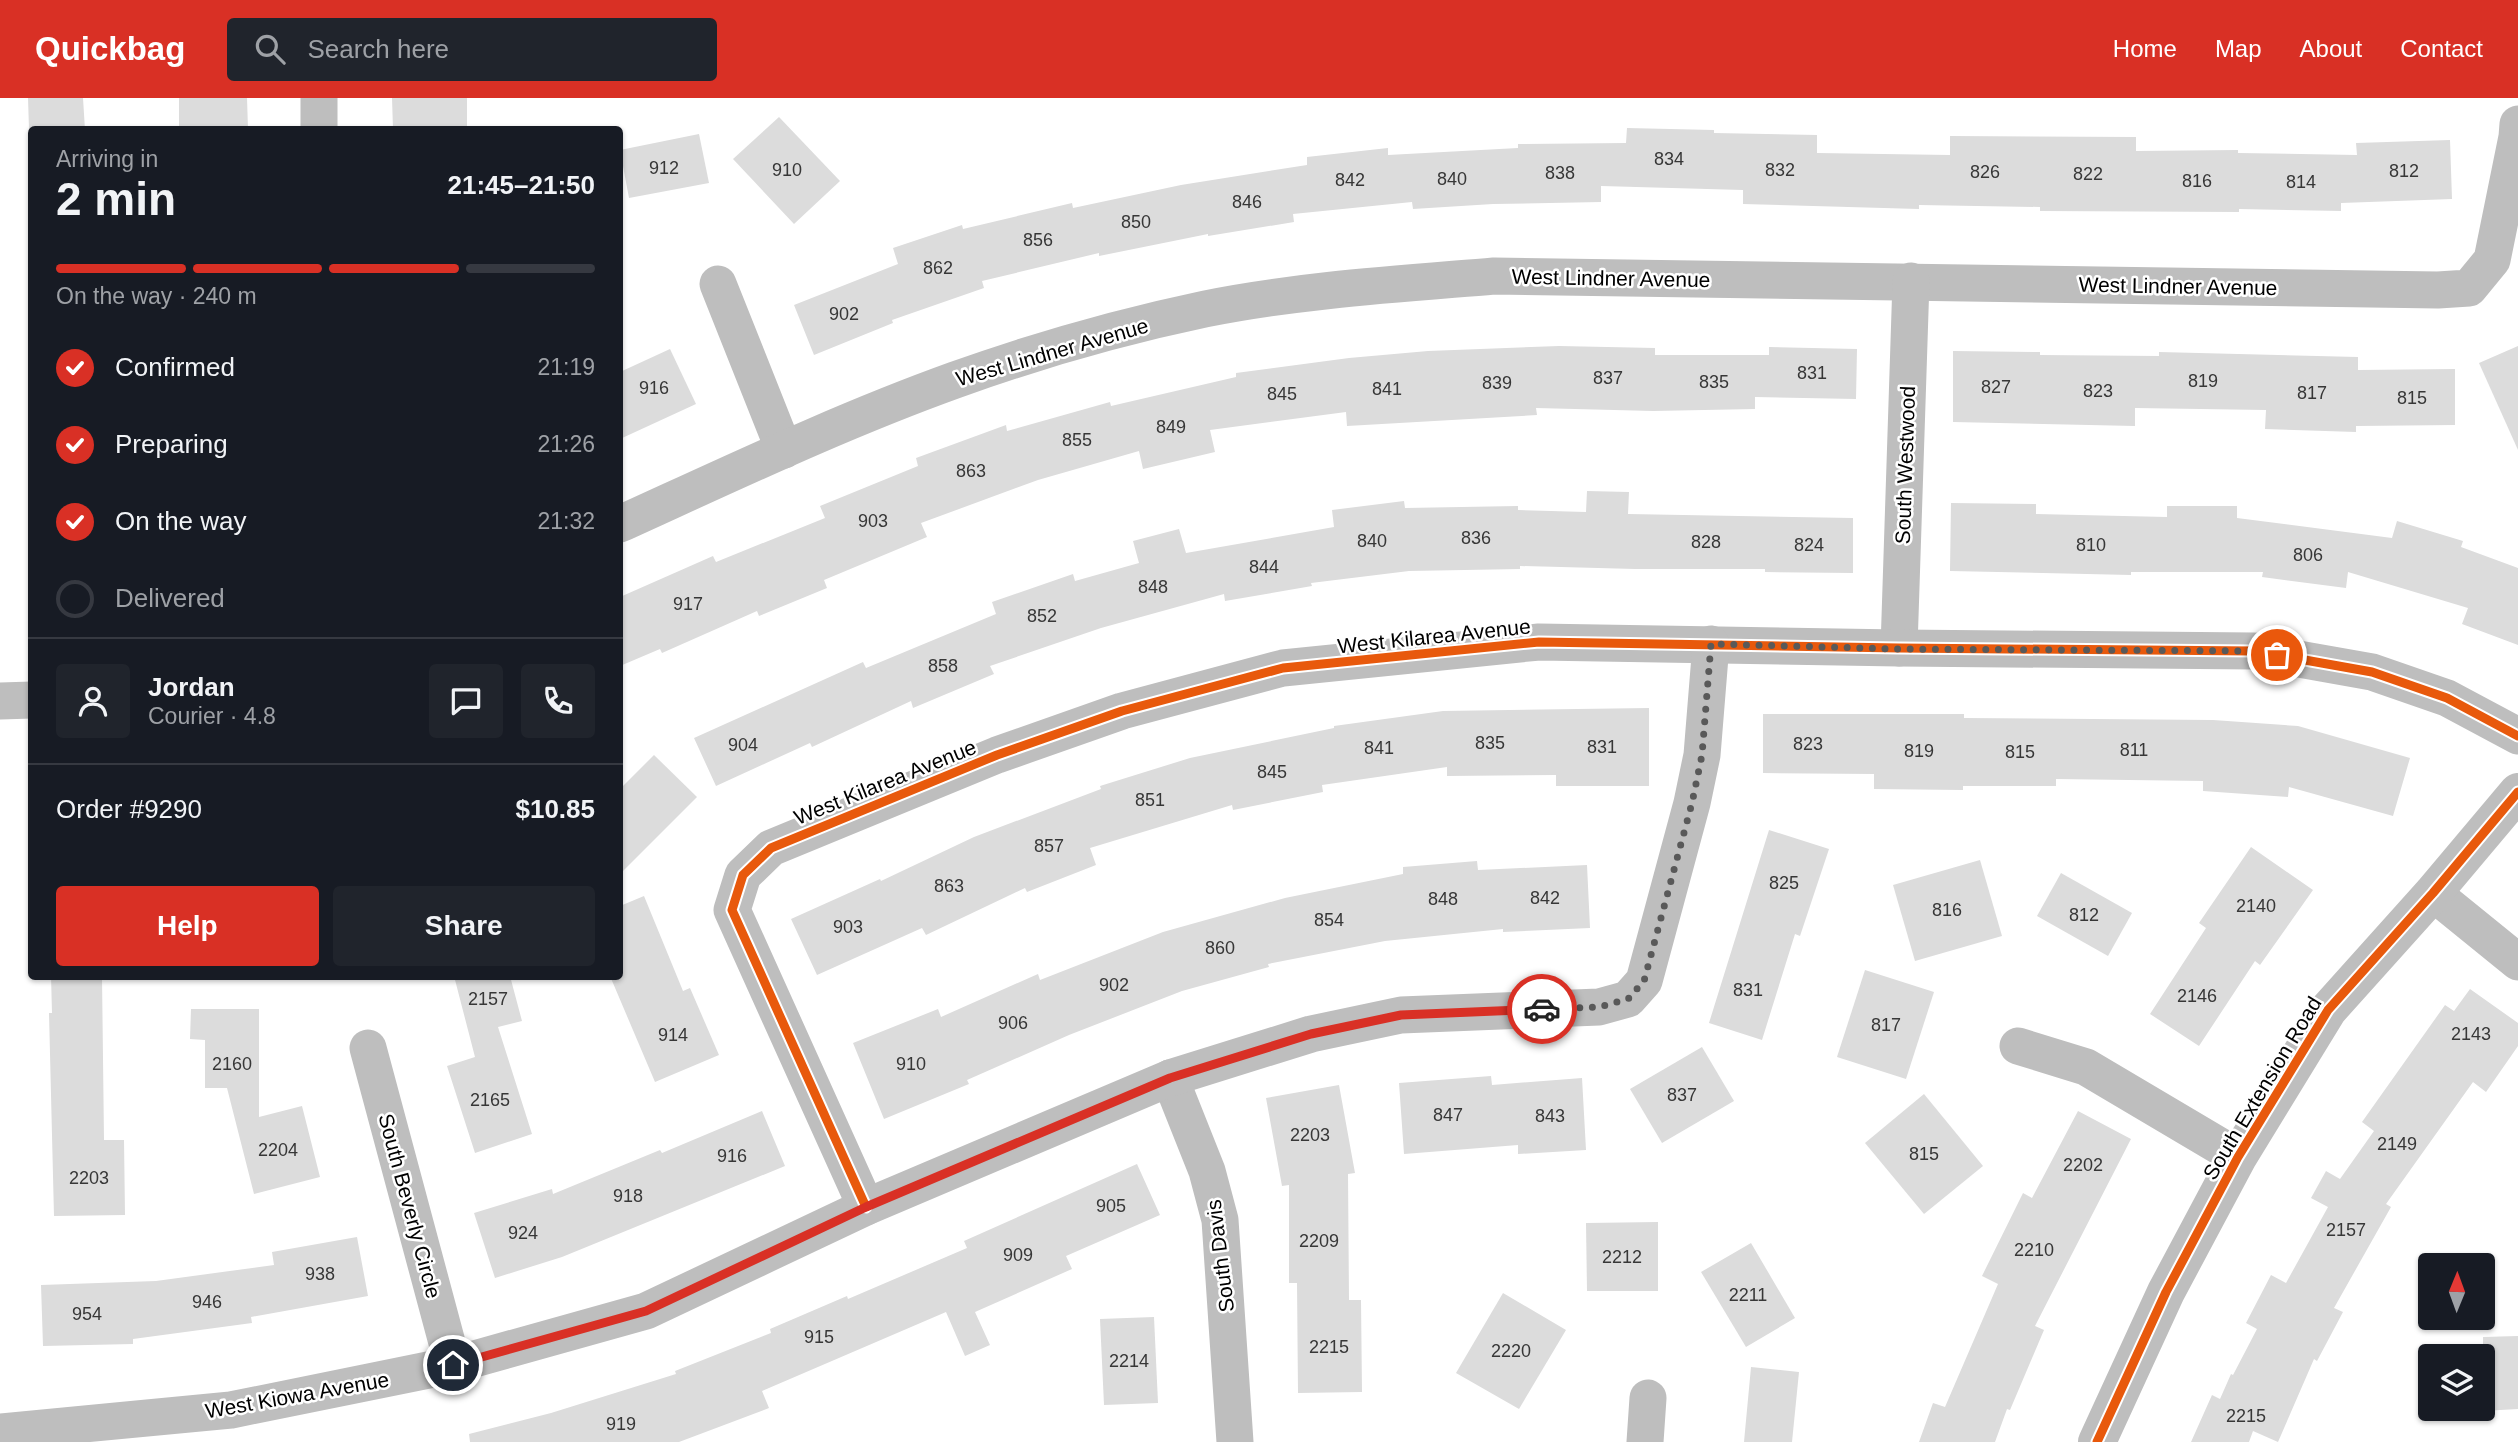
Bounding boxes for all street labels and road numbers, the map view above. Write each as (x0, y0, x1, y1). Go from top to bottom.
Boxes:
street label: West Lindner Avenue (1511, 265, 1711, 291)
street label: West Lindner Avenue (2078, 273, 2278, 299)
street label: West Lindner Avenue (953, 314, 1151, 390)
street label: South Westwood (1891, 385, 1919, 545)
street label: West Kilarea Avenue (1336, 614, 1532, 658)
street label: West Kilarea Avenue (791, 735, 979, 829)
street label: South Extension Road (2198, 993, 2326, 1183)
street label: South Beverly Circle (374, 1111, 446, 1301)
street label: South Davis (1202, 1198, 1238, 1314)
street label: West Kiowa Avenue (203, 1368, 391, 1422)

